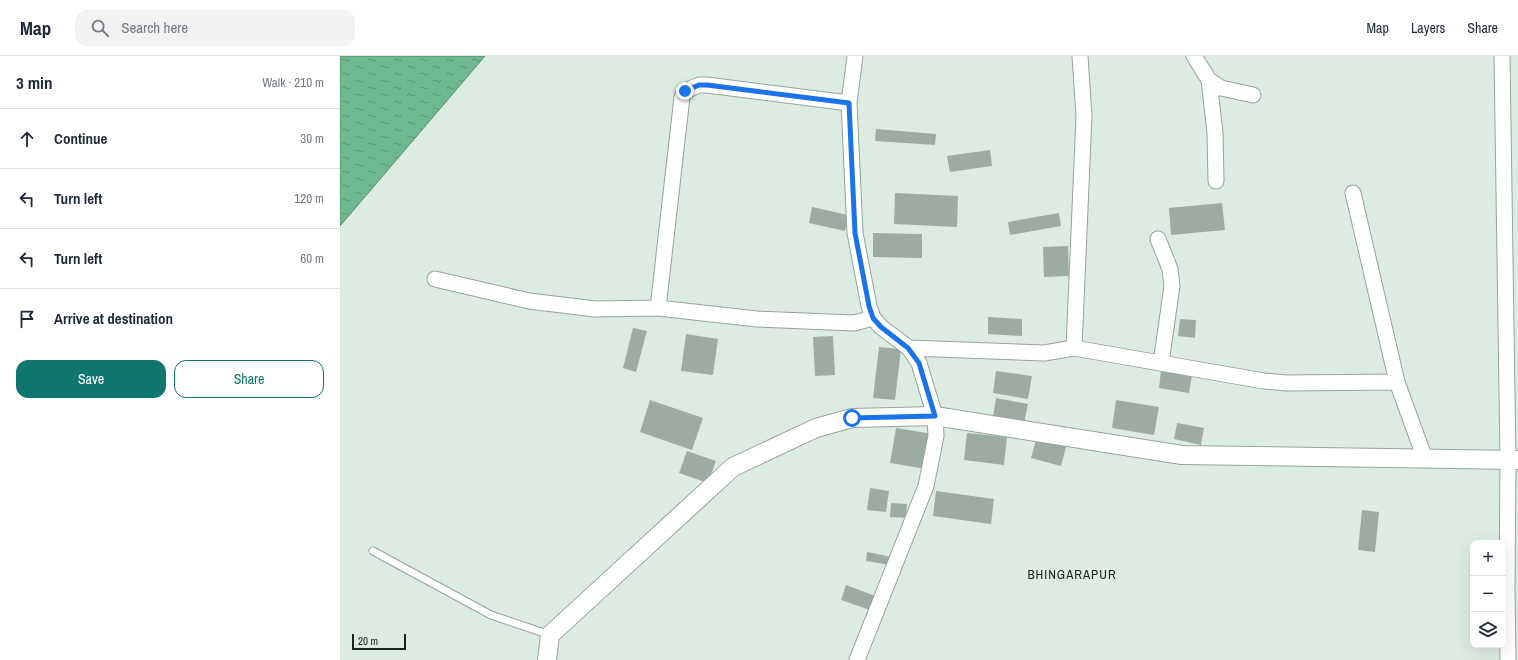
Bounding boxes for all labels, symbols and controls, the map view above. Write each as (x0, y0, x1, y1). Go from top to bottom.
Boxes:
search box (75, 10, 355, 46)
text: Map (20, 15, 51, 41)
icon: search (89, 17, 111, 39)
text: Search here (121, 17, 188, 38)
text: Map (1367, 19, 1389, 37)
text: Layers (1411, 19, 1445, 37)
text: Share (1467, 19, 1498, 37)
text: 3 min (16, 71, 52, 94)
text: Walk · 210 m (262, 74, 324, 91)
route end (676, 82, 694, 100)
icon: ahead (16, 128, 38, 150)
text: Continue (54, 128, 107, 149)
text: 30 m (300, 130, 324, 147)
icon: left (16, 188, 38, 210)
text: Turn left (54, 188, 102, 209)
text: 120 m (294, 190, 324, 207)
icon: left (16, 248, 38, 270)
text: Turn left (54, 248, 102, 269)
text: 60 m (300, 250, 324, 267)
icon: arrive (16, 308, 38, 330)
text: Arrive at destination (54, 308, 173, 329)
button: Save (16, 360, 166, 398)
button: Share (174, 360, 324, 398)
route start (843, 409, 861, 427)
map controls (1470, 540, 1506, 648)
button: + (1470, 540, 1506, 576)
district label: BHINGARAPUR (1027, 566, 1117, 583)
button: − (1470, 576, 1506, 612)
button: layers (1470, 612, 1506, 648)
scale bar (352, 632, 406, 651)
text: 20 m (358, 634, 378, 648)

